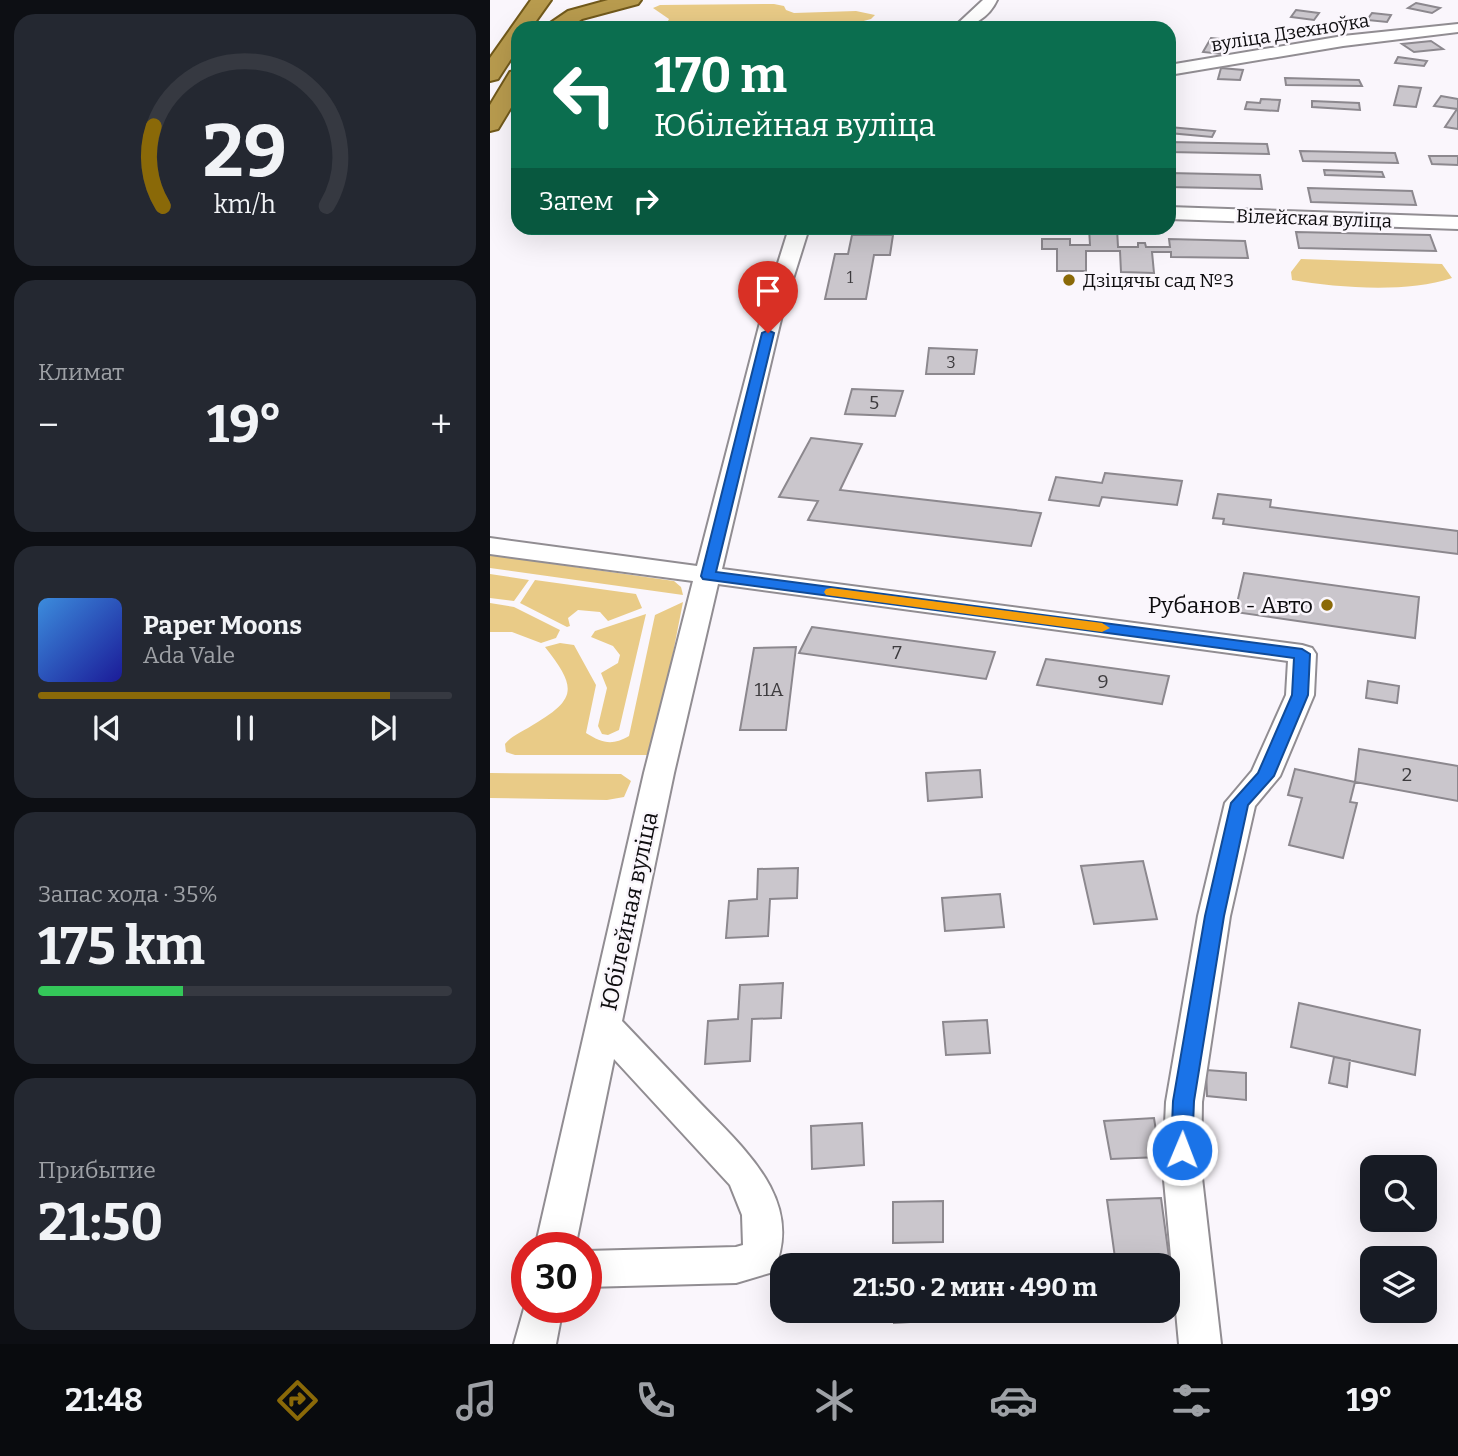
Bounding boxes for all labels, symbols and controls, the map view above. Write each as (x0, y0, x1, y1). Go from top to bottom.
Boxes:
street label: вуліца Дзехноўка (1209, 9, 1371, 56)
text: 170 m (654, 46, 787, 105)
icon: left (539, 49, 630, 140)
text: Юбілейная вуліца (654, 106, 936, 144)
text: 29 (203, 108, 287, 195)
icon: right (627, 182, 665, 220)
text: Затем (539, 186, 613, 217)
text: km/h (214, 190, 276, 220)
street label: Вілейская вуліца (1235, 204, 1393, 233)
pin (738, 261, 798, 333)
house number: 1 (847, 268, 854, 287)
place label: Дзіцячы сад №3 (1083, 269, 1234, 292)
icon: arrive (749, 272, 787, 310)
marker: Дзіцячы сад №3 (1061, 272, 1077, 288)
house number: 3 (946, 353, 956, 372)
text: Климат (38, 358, 124, 386)
house number: 5 (869, 391, 879, 414)
text: 19° (207, 393, 282, 456)
text: − (38, 402, 59, 448)
text: + (430, 402, 452, 448)
place label: Рубанов - Авто (1148, 591, 1313, 619)
marker: Рубанов - Авто (1319, 597, 1335, 613)
text: Paper Moons (143, 610, 302, 641)
text: Ada Vale (143, 641, 235, 669)
house number: 7 (892, 641, 902, 664)
house number: 9 (1097, 670, 1109, 693)
house number: 11А (755, 678, 784, 701)
icon: previous (88, 709, 126, 747)
icon: pause (226, 709, 264, 747)
icon: next (364, 709, 402, 747)
house number: 2 (1402, 763, 1412, 786)
street label: Юбілейная вуліца (594, 809, 664, 1013)
text: Запас хода · 35% (38, 880, 218, 908)
text: 175 km (38, 915, 205, 978)
position arrow (1145, 1113, 1219, 1187)
map controls (1360, 1155, 1437, 1323)
button: search (1360, 1155, 1437, 1232)
text: Прибытие (38, 1156, 156, 1184)
text: 21:50 (38, 1191, 163, 1254)
speed limit sign: 30 (511, 1232, 602, 1323)
button: layers (1360, 1246, 1437, 1323)
text: 21:50 · 2 мин · 490 m (853, 1272, 1097, 1303)
icon: directions (273, 1376, 322, 1425)
icon: music (452, 1376, 501, 1425)
icon: phone (631, 1376, 680, 1425)
icon: climate (810, 1376, 859, 1425)
icon: car (989, 1376, 1038, 1425)
icon: filters (1167, 1376, 1216, 1425)
text: 21:48 (65, 1381, 143, 1419)
text: 19° (1346, 1381, 1393, 1419)

